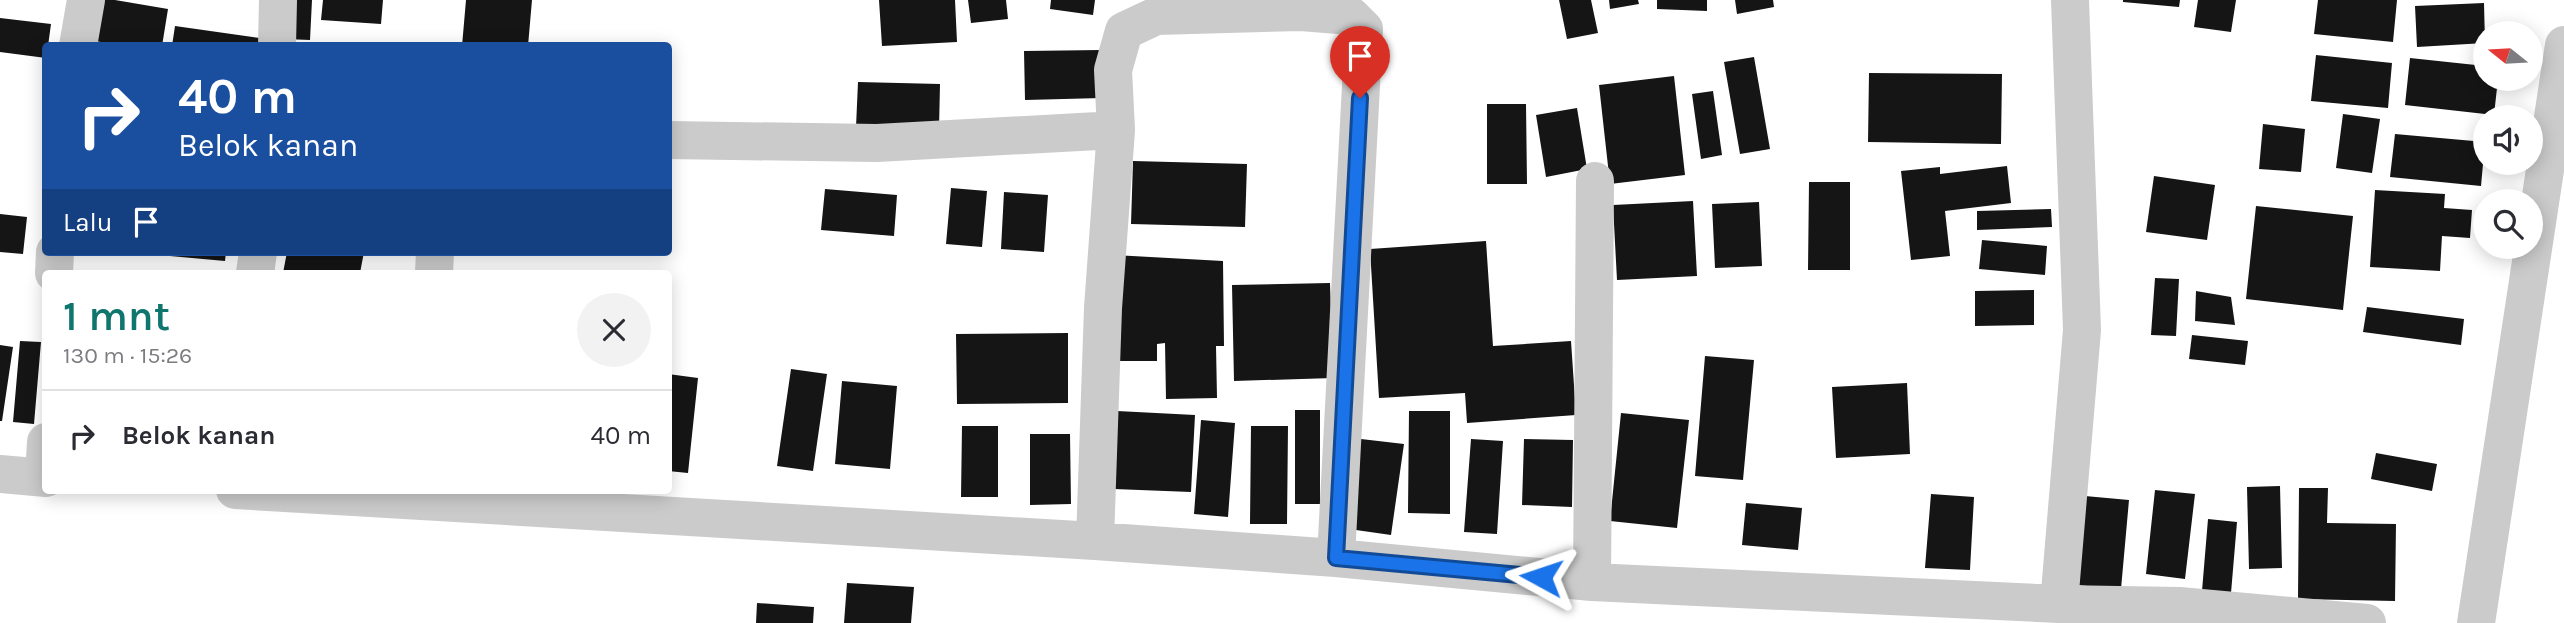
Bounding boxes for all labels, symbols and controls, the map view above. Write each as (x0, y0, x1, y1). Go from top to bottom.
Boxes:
north arrow (2473, 21, 2543, 91)
map controls (2473, 21, 2543, 259)
pin (1330, 26, 1390, 98)
icon: arrive (1341, 37, 1379, 75)
text: 40 m (178, 68, 297, 125)
icon: right (63, 70, 154, 161)
button: sound (2473, 105, 2543, 175)
text: Belok kanan (178, 127, 358, 164)
button: search (2473, 189, 2543, 259)
icon: arrive (127, 203, 165, 241)
text: Lalu (63, 207, 113, 238)
text: 1 mnt (63, 291, 170, 341)
button: close (577, 293, 651, 367)
text: 130 m · 15:26 (63, 342, 192, 369)
icon: right (63, 417, 101, 455)
text: Belok kanan (122, 420, 275, 451)
text: 40 m (591, 420, 651, 451)
position arrow (1504, 540, 1578, 614)

